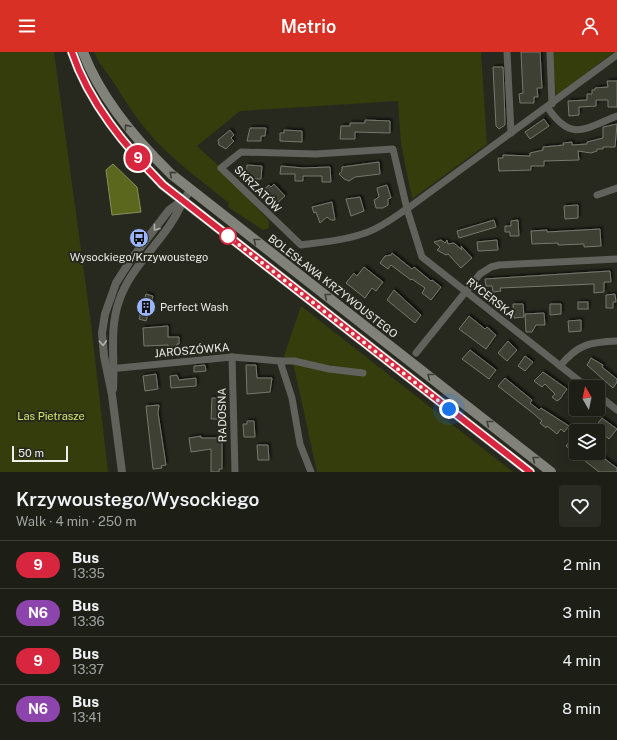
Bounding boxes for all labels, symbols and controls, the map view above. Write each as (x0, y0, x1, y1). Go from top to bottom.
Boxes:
icon: menu (16, 15, 38, 37)
icon: person (579, 15, 601, 37)
text: Metrio (281, 16, 336, 37)
one-way arrow (125, 125, 132, 132)
line badge: 9 (125, 145, 151, 171)
text: 9 (133, 150, 143, 166)
street label: SKRZATÓW (232, 162, 285, 215)
one-way arrow (169, 171, 176, 178)
one-way arrow (153, 224, 160, 231)
bus stop icon: Wysockiego/Krzywoustego (128, 227, 150, 249)
unlabelled marker (219, 227, 237, 245)
street label: BOLESŁAWA KRZYWOUSTEGO (266, 232, 400, 340)
one-way arrow (254, 239, 261, 246)
place label: Wysockiego/Krzywoustego (70, 251, 208, 263)
street label: RYCERSKA (464, 275, 518, 321)
one-way arrow (324, 294, 331, 301)
building icon: Perfect Wash (135, 296, 157, 318)
place label: Perfect Wash (160, 301, 228, 313)
one-way arrow (99, 340, 107, 346)
street label: JAROSZÓWKA (154, 340, 230, 359)
one-way arrow (427, 374, 434, 381)
north arrow (569, 380, 605, 416)
map controls (569, 380, 605, 460)
street label: RADOSNA (216, 388, 228, 442)
your location (439, 399, 459, 419)
park label: Las Pietrasze (17, 410, 85, 422)
one-way arrow (487, 421, 494, 428)
button: layers (569, 424, 605, 460)
scale bar (12, 444, 68, 463)
text: 50 m (18, 447, 44, 459)
one-way arrow (533, 457, 540, 464)
button: heart (559, 485, 601, 527)
text: Krzywoustego/Wysockiego (16, 488, 259, 510)
text: Walk · 4 min · 250 m (16, 514, 136, 529)
text: Bus (72, 549, 99, 566)
text: 2 min (563, 556, 601, 573)
text: 9 (33, 557, 43, 573)
text: 13:35 (72, 566, 105, 581)
text: Bus (72, 597, 99, 614)
text: 3 min (562, 604, 601, 621)
text: N6 (28, 605, 48, 621)
text: 13:36 (72, 614, 105, 629)
text: Bus (72, 645, 99, 662)
text: 4 min (562, 652, 601, 669)
text: 9 (33, 653, 43, 669)
text: 13:37 (72, 662, 104, 677)
text: Bus (72, 693, 99, 710)
text: 8 min (562, 700, 601, 717)
text: N6 (28, 701, 48, 717)
text: 13:41 (72, 710, 102, 725)

